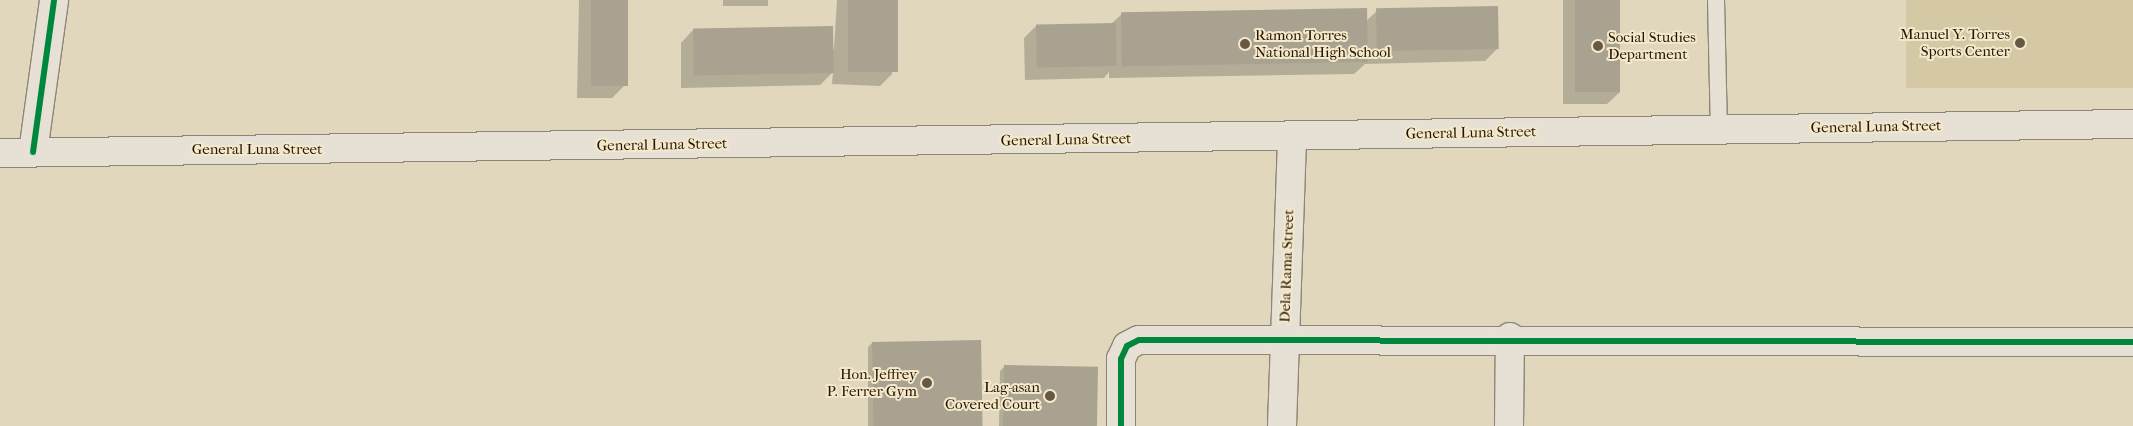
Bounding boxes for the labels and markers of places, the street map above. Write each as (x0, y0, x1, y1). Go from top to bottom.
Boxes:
place label: Manuel Y. Torres Sports Center (1900, 25, 2010, 60)
place label: Ramon Torres National High School (1255, 26, 1391, 61)
place label: Social Studies Department (1608, 28, 1696, 63)
marker: Manuel Y. Torres Sports Center (2014, 37, 2026, 49)
marker: Ramon Torres National High School (1239, 38, 1251, 50)
marker: Social Studies Department (1592, 40, 1604, 52)
place label: Hon. Jeffrey P. Ferrer Gym (827, 365, 917, 400)
marker: Hon. Jeffrey P. Ferrer Gym (921, 377, 933, 389)
place label: Lag-asan Covered Court (945, 378, 1040, 413)
marker: Lag-asan Covered Court (1044, 390, 1056, 402)

